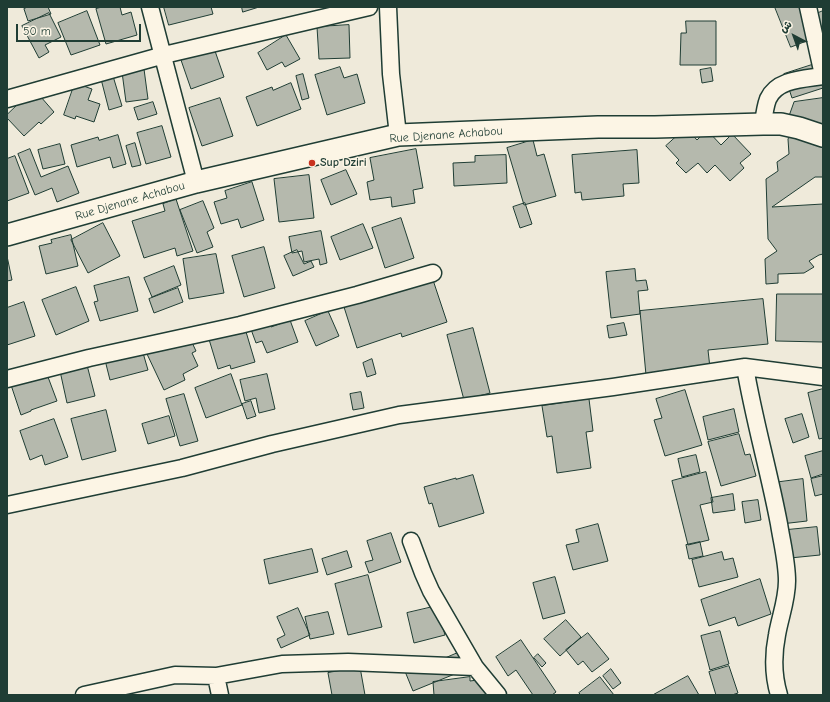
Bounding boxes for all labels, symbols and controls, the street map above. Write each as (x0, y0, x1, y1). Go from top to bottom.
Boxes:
scale bar (18, 16, 143, 42)
north arrow (774, 16, 814, 56)
text: ش (777, 18, 795, 35)
text: 50 m (23, 24, 51, 38)
street label: Rue Djenane Achabou (389, 124, 503, 146)
place label: Sup Dziri (320, 156, 367, 170)
marker: Sup Dziri (307, 158, 317, 168)
street label: Rue Djenane Achabou (73, 178, 187, 224)

